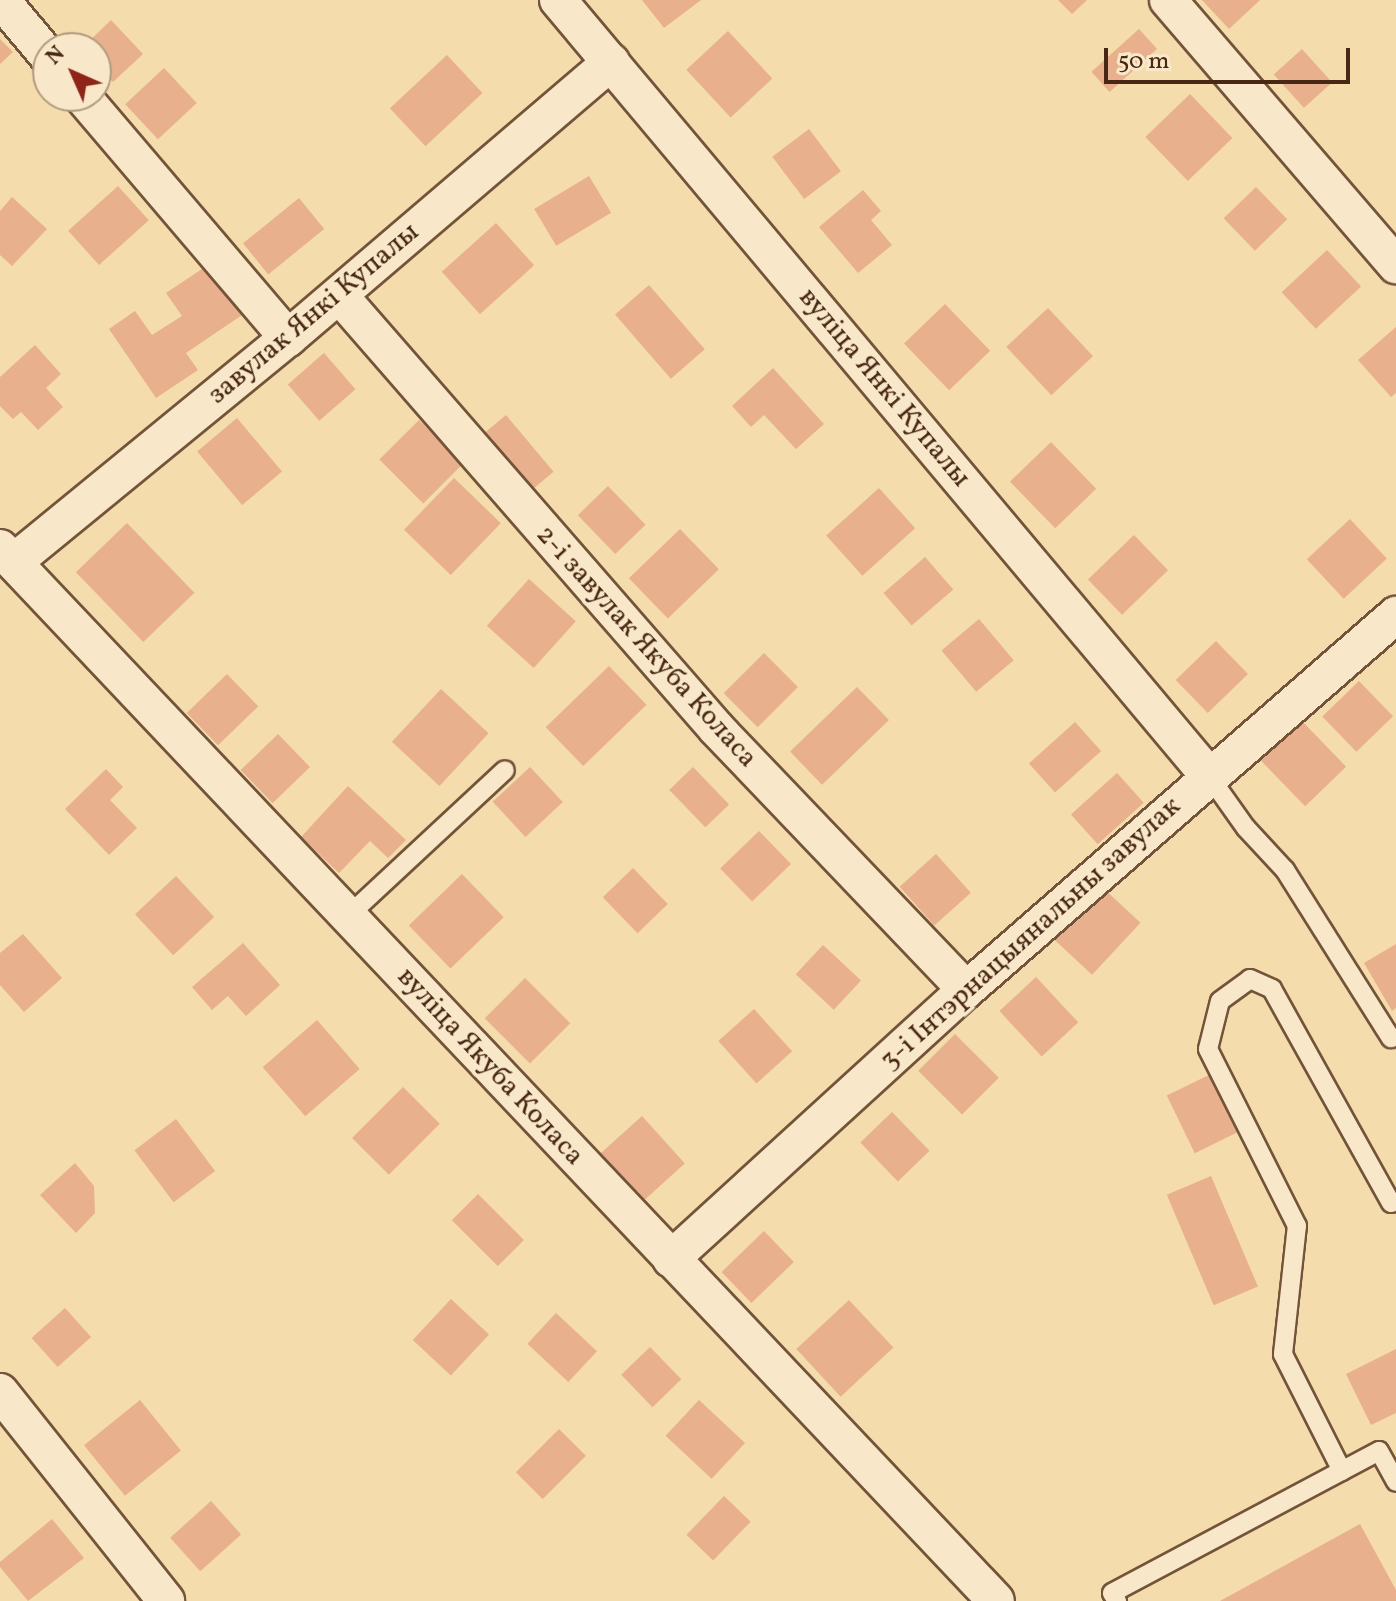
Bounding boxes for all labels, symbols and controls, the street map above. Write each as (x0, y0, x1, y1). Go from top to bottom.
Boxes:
north arrow (32, 32, 112, 112)
scale bar (1108, 32, 1354, 82)
text: N (39, 39, 73, 73)
text: 50 m (1118, 45, 1170, 79)
street label: завулак Янкі Купалы (202, 216, 426, 412)
street label: вуліца Янкі Купалы (791, 282, 977, 494)
street label: 2-і завулак Якуба Коласа (528, 519, 764, 775)
street label: 3-і Інтэрнацыянальны завулак (874, 790, 1188, 1078)
street label: вуліца Якуба Коласа (389, 961, 591, 1173)

